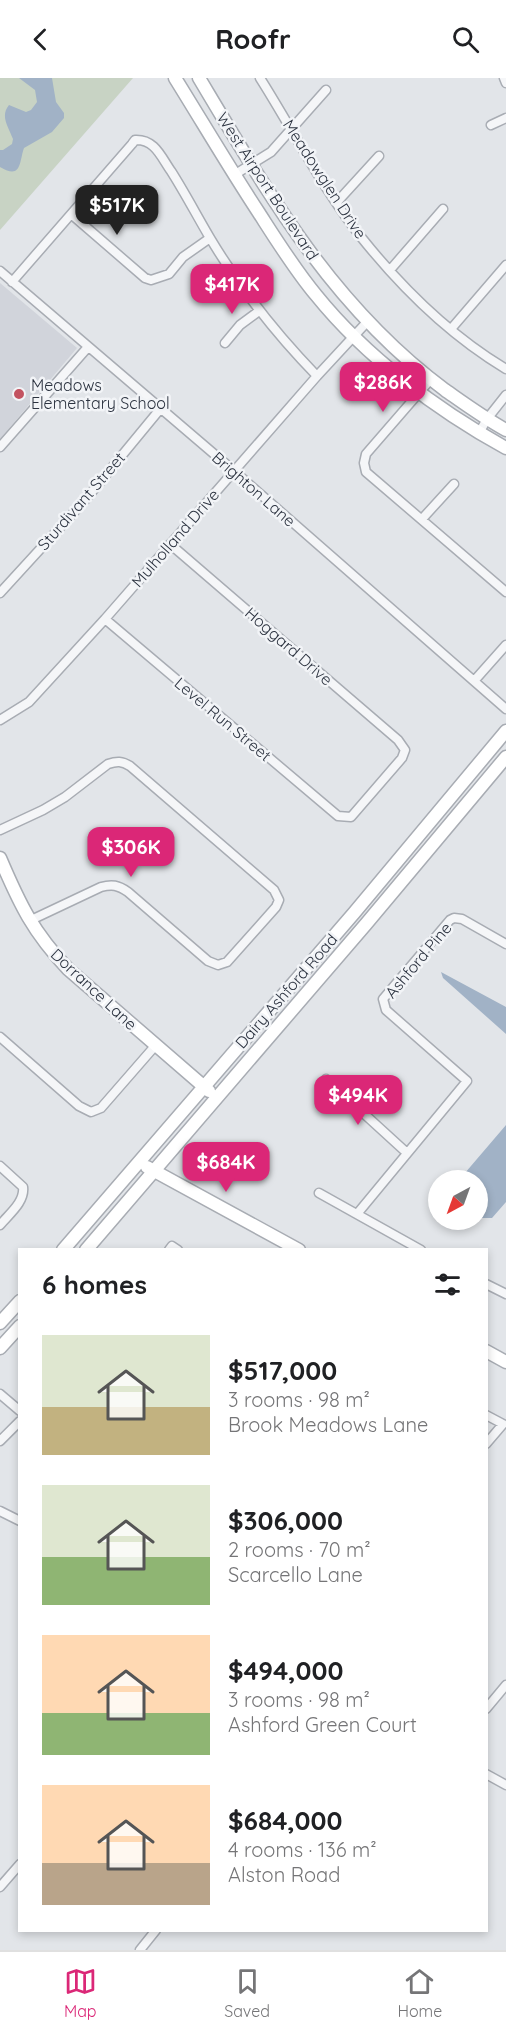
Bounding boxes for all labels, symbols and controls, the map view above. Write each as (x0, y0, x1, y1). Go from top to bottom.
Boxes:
text: Roofr (215, 22, 291, 56)
icon: back (24, 23, 57, 56)
icon: search (449, 23, 482, 56)
street label: West Airport Boulevard (213, 108, 323, 264)
street label: Meadowglen Drive (279, 116, 371, 242)
pin: $517K (75, 185, 159, 236)
text: $517K (89, 192, 145, 217)
pin: $417K (190, 264, 274, 315)
text: $417K (205, 271, 259, 296)
pin: $286K (341, 362, 425, 413)
text: $286K (354, 369, 412, 394)
place label: Meadows Elementary School (31, 375, 170, 413)
marker: Meadows Elementary School (12, 387, 26, 401)
street label: Brighton Lane (208, 447, 300, 531)
street label: Sturdivant Street (33, 448, 129, 554)
street label: Mulholland Drive (127, 485, 223, 591)
street label: Hoggard Drive (241, 603, 337, 689)
street label: Level Run Street (171, 673, 275, 765)
pin: $306K (89, 827, 173, 878)
text: $306K (101, 834, 161, 859)
street label: Ashford Pine (380, 918, 456, 1002)
street label: Dairy Ashford Road (231, 930, 341, 1052)
street label: Dorrance Lane (47, 944, 141, 1034)
pin: $494K (316, 1075, 400, 1126)
text: $494K (328, 1082, 388, 1107)
pin: $684K (184, 1142, 268, 1193)
text: $684K (197, 1149, 255, 1174)
north arrow (428, 1170, 488, 1230)
map controls (428, 1170, 488, 1230)
text: 6 homes (42, 1268, 147, 1301)
icon: filters (431, 1268, 464, 1301)
text: $517,000 (228, 1354, 337, 1387)
icon: home (90, 1359, 162, 1431)
text: 3 rooms · 98 m² (228, 1387, 370, 1412)
text: Brook Meadows Lane (228, 1412, 428, 1437)
text: $306,000 (228, 1504, 343, 1537)
icon: home (90, 1509, 162, 1581)
text: 2 rooms · 70 m² (228, 1537, 371, 1562)
text: Scarcello Lane (228, 1562, 363, 1587)
text: $494,000 (228, 1654, 343, 1687)
icon: home (90, 1659, 162, 1731)
text: 3 rooms · 98 m² (228, 1687, 370, 1712)
text: Ashford Green Court (228, 1712, 417, 1737)
text: $684,000 (228, 1804, 342, 1837)
icon: home (90, 1809, 162, 1881)
text: 4 rooms · 136 m² (228, 1837, 377, 1862)
text: Alston Road (228, 1862, 340, 1887)
tab: Map (64, 1965, 97, 2021)
tab: Saved (224, 1965, 270, 2021)
tab: Home (397, 1965, 442, 2021)

